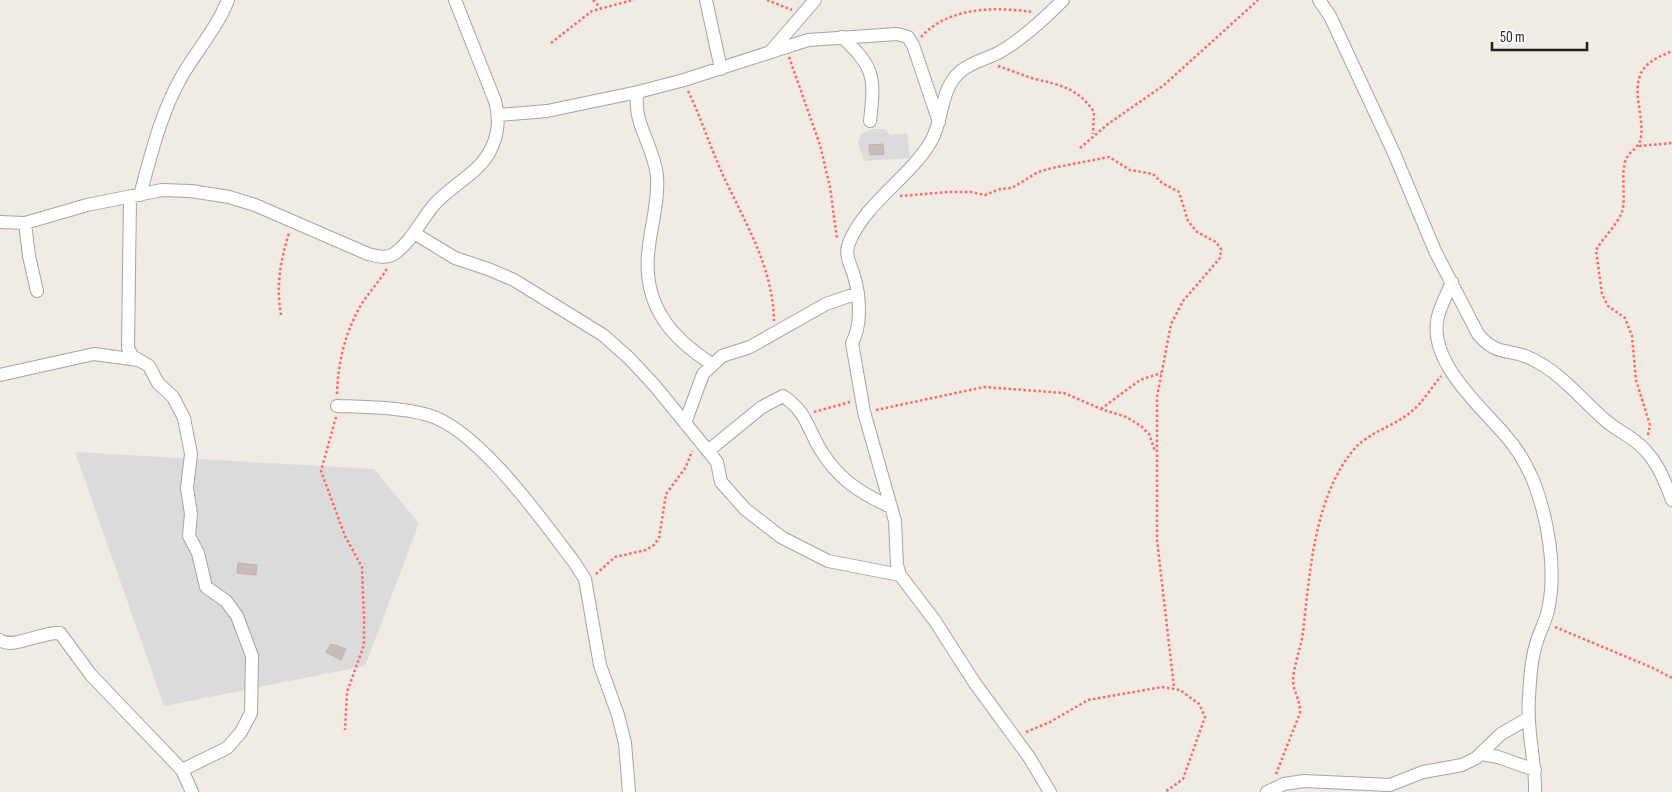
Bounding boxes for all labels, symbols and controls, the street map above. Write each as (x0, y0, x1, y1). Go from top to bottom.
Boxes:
scale bar (1492, 20, 1587, 52)
text: 50 m (1500, 28, 1525, 47)

